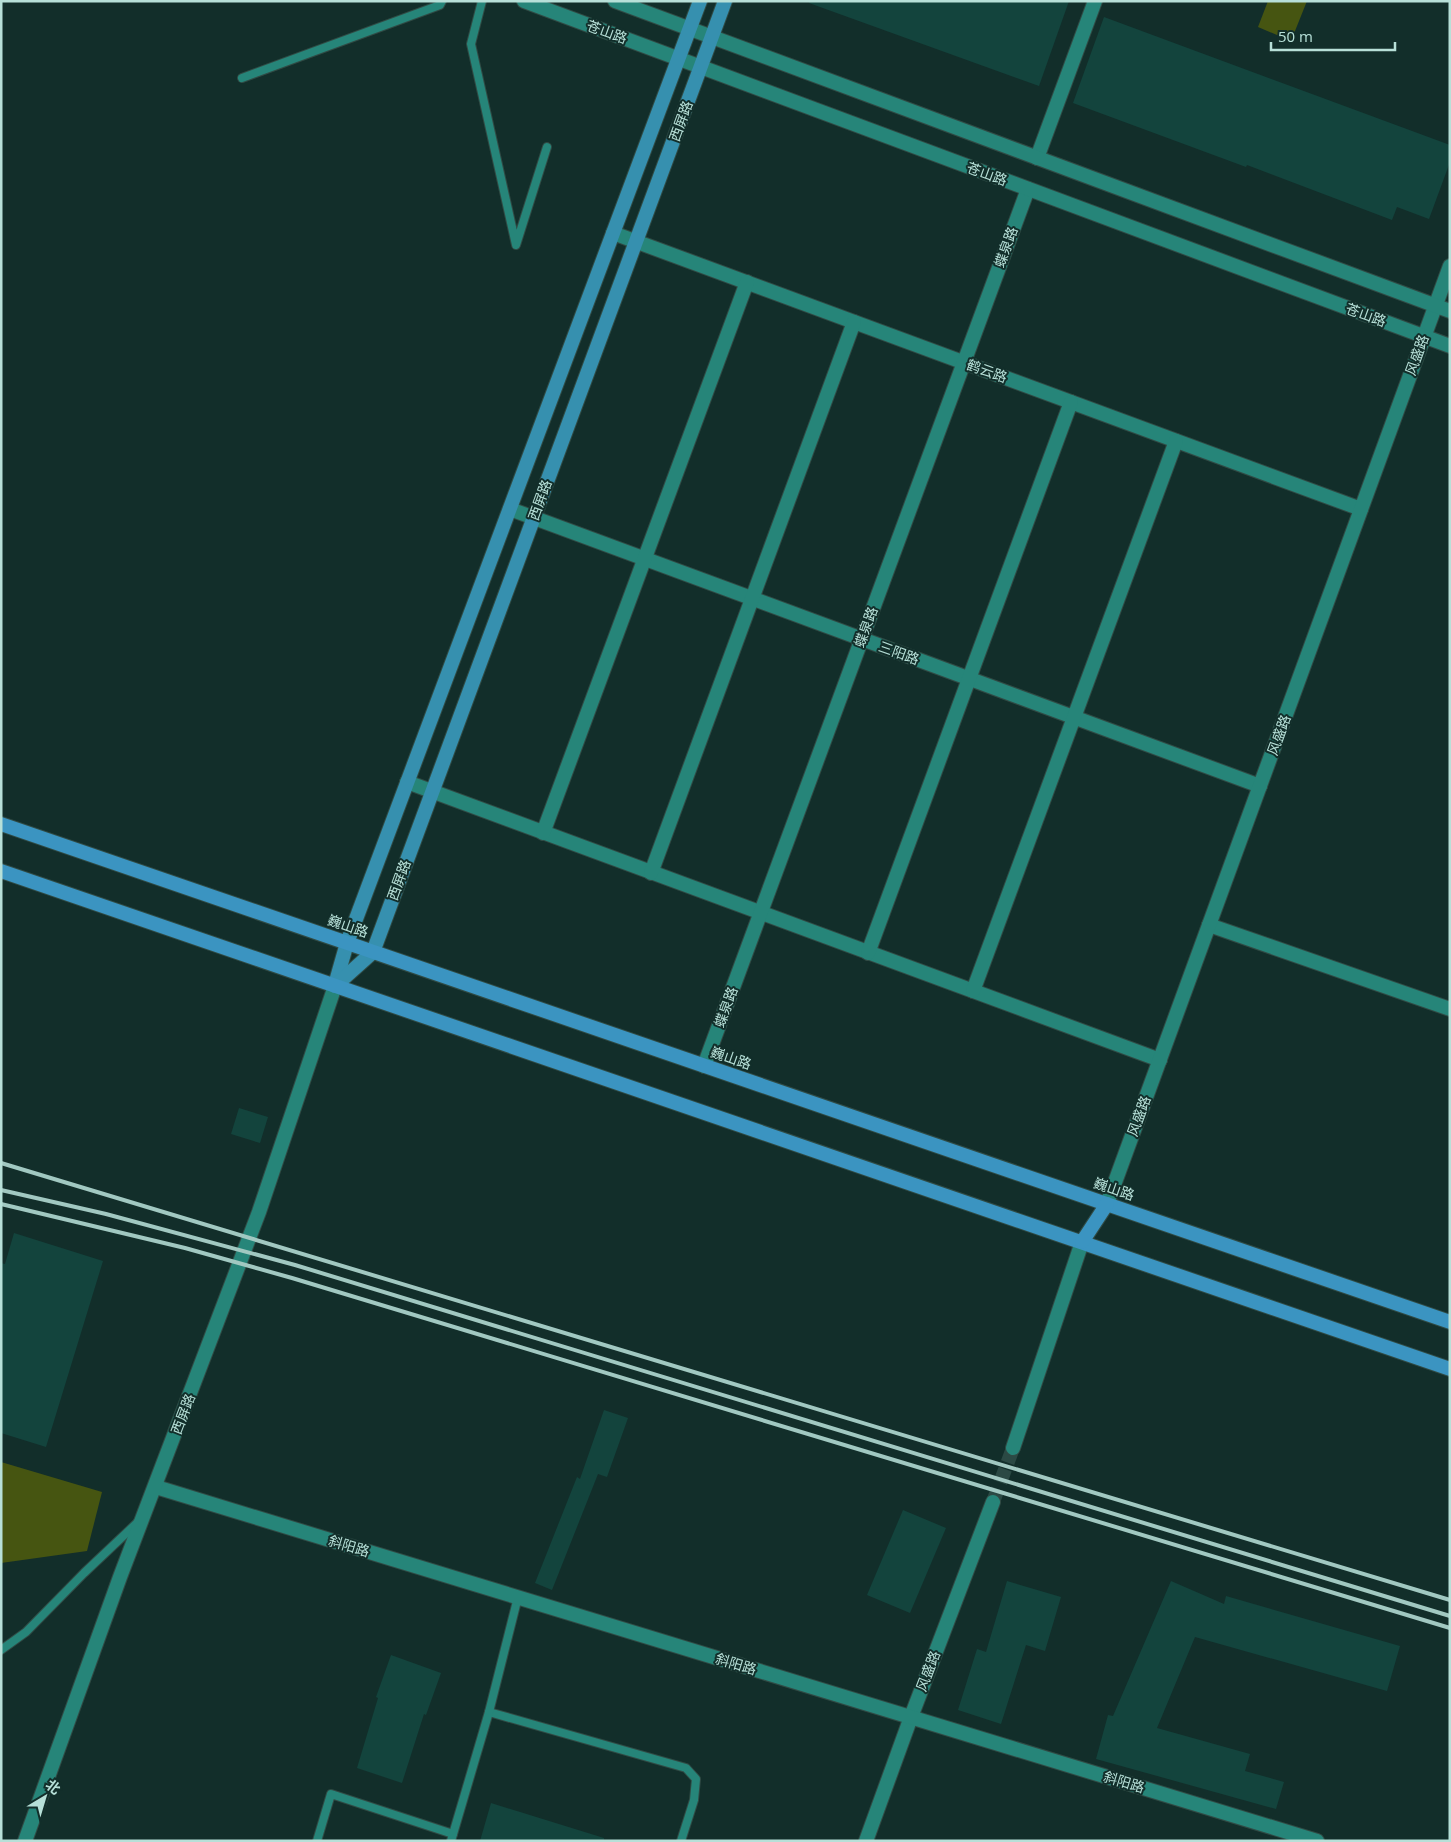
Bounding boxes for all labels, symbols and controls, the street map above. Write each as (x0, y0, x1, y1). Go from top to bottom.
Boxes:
street label: 苍山路 (584, 15, 630, 48)
scale bar (1271, 20, 1395, 52)
text: 50 m (1278, 26, 1313, 46)
street label: 西屏路 (664, 98, 697, 144)
street label: 苍山路 (964, 157, 1010, 190)
street label: 蝶泉路 (989, 224, 1022, 270)
street label: 苍山路 (1343, 298, 1389, 331)
street label: 风盛路 (1400, 332, 1433, 378)
street label: 鹤云路 (964, 354, 1010, 387)
street label: 西屏路 (523, 477, 556, 523)
street label: 蝶泉路 (849, 604, 882, 650)
street label: 三阳路 (876, 636, 922, 669)
street label: 风盛路 (1262, 712, 1295, 758)
street label: 西屏路 (382, 857, 415, 903)
street label: 巍山路 (325, 910, 371, 941)
street label: 蝶泉路 (709, 984, 742, 1030)
street label: 巍山路 (708, 1042, 754, 1073)
street label: 风盛路 (1122, 1093, 1155, 1139)
street label: 巍山路 (1091, 1173, 1137, 1204)
street label: 西屏路 (166, 1391, 199, 1437)
street label: 斜阳路 (326, 1530, 372, 1561)
street label: 斜阳路 (713, 1648, 759, 1679)
street label: 风盛路 (911, 1648, 944, 1694)
street label: 斜阳路 (1101, 1766, 1147, 1797)
north arrow (20, 1772, 70, 1822)
text: 北 (42, 1775, 65, 1798)

